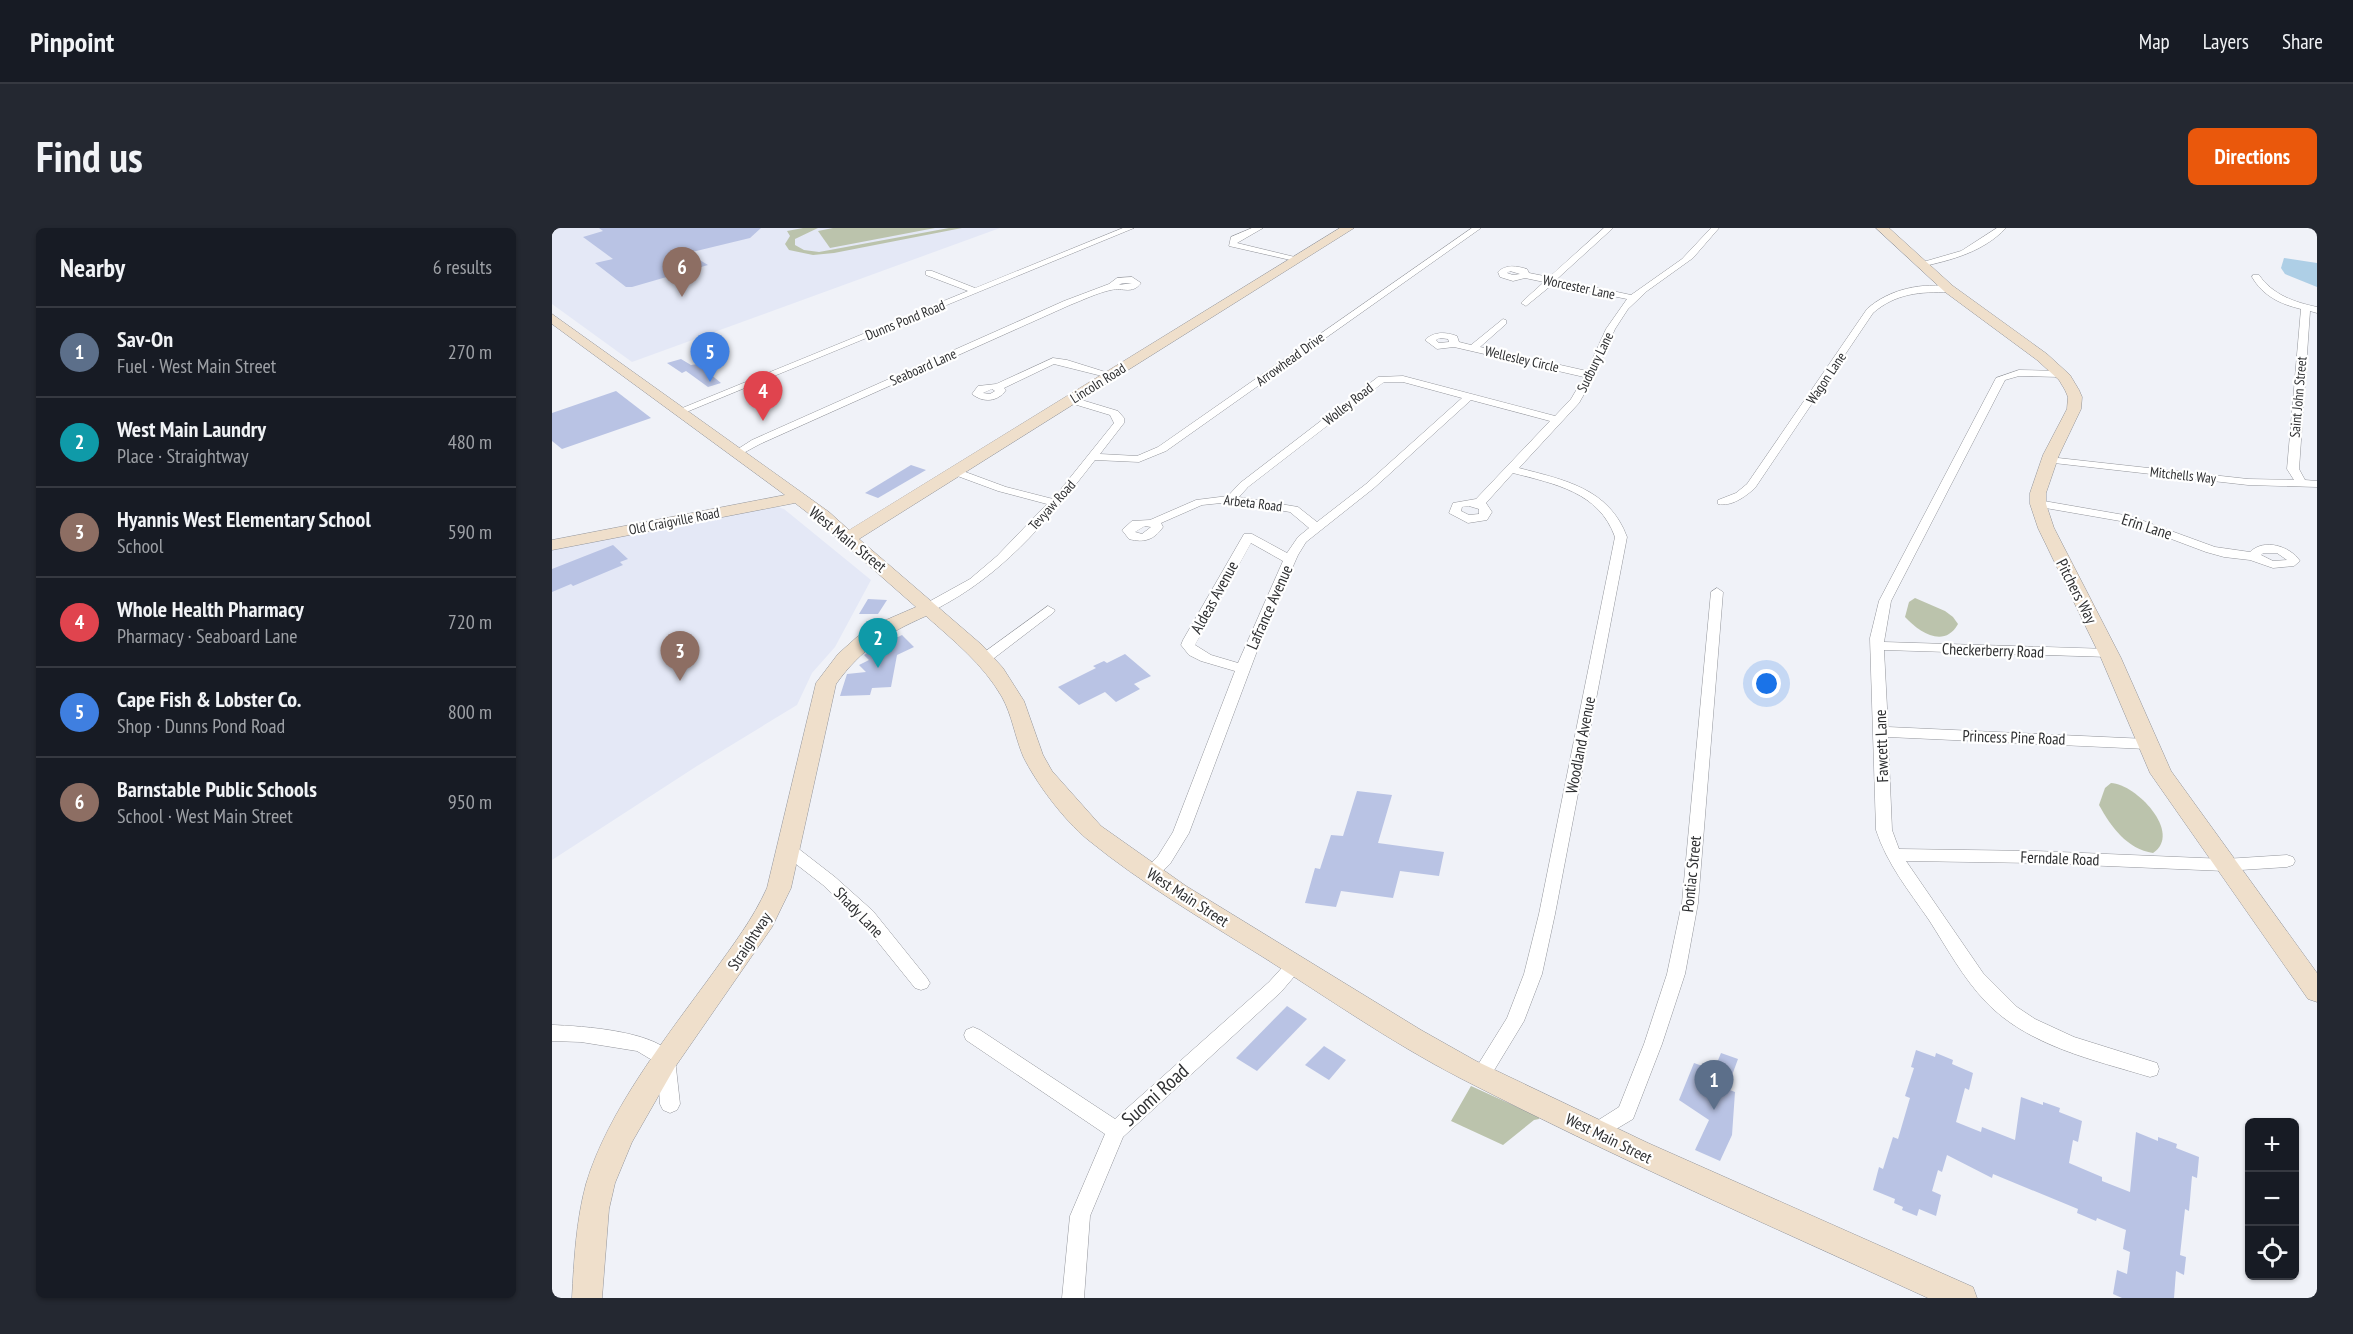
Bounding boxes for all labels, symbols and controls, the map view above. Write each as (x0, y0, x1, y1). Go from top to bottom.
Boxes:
text: Pinpoint (30, 23, 114, 60)
text: Map (2139, 28, 2170, 55)
text: Layers (2203, 28, 2249, 55)
text: Share (2282, 28, 2323, 55)
button: Directions (2188, 128, 2317, 185)
text: Find us (36, 129, 143, 184)
pin: 6 (662, 248, 702, 297)
text: Nearby (60, 251, 125, 284)
text: 6 results (433, 254, 492, 280)
street label: Worcester Lane (1541, 271, 1617, 303)
street label: Dunns Pond Road (862, 296, 948, 344)
text: Sav-On (117, 325, 173, 353)
street label: Arrowhead Drive (1252, 328, 1328, 390)
street label: Sudbury Lane (1573, 329, 1617, 395)
pin: 5 (690, 332, 730, 382)
text: 1 (75, 339, 84, 365)
text: 270 m (448, 339, 492, 365)
street label: Wellesley Circle (1483, 342, 1561, 376)
street label: Seaboard Lane (887, 344, 959, 390)
street label: Wagon Lane (1802, 348, 1850, 407)
text: Fuel · West Main Street (117, 353, 276, 379)
street label: Saint John Street (2285, 356, 2311, 438)
street label: Lincoln Road (1067, 359, 1129, 407)
pin: 4 (744, 372, 782, 421)
street label: Wolley Road (1319, 379, 1377, 429)
text: West Main Laundry (117, 415, 266, 443)
text: 2 (75, 429, 84, 455)
text: 480 m (448, 429, 492, 455)
text: Place · Straightway (117, 443, 249, 469)
street label: Mitchells Way (2149, 463, 2218, 487)
street label: Tevyaw Road (1025, 476, 1079, 534)
street label: Arbeta Road (1223, 490, 1283, 516)
street label: West Main Street (805, 502, 891, 577)
street label: Old Craigville Road (627, 503, 721, 539)
text: Hyannis West Elementary School (117, 505, 371, 533)
street label: Erin Lane (2119, 509, 2175, 543)
text: 3 (75, 519, 84, 545)
text: 590 m (448, 519, 492, 545)
text: School (117, 533, 163, 559)
street label: Pitchers Way (2052, 555, 2102, 627)
street label: Aldeas Avenue (1186, 557, 1242, 637)
street label: Lafrance Avenue (1242, 562, 1296, 652)
text: Whole Health Pharmacy (117, 595, 304, 623)
text: 4 (75, 609, 84, 635)
text: 720 m (448, 609, 492, 635)
pin: 2 (858, 618, 898, 668)
text: Pharmacy · Seaboard Lane (117, 623, 298, 649)
pin: 3 (660, 632, 700, 681)
street label: Checkerberry Road (1942, 638, 2044, 662)
your location (1752, 669, 1781, 698)
text: Cape Fish & Lobster Co. (117, 685, 301, 713)
street label: Woodland Avenue (1561, 695, 1599, 795)
text: 5 (75, 699, 84, 725)
text: 800 m (448, 699, 492, 725)
street label: Fawcett Lane (1870, 709, 1892, 783)
text: Shop · Dunns Pond Road (117, 713, 285, 739)
street label: Princess Pine Road (1962, 725, 2066, 749)
text: Barnstable Public Schools (117, 775, 317, 803)
text: 6 (75, 789, 84, 815)
text: 950 m (448, 789, 492, 815)
text: School · West Main Street (117, 803, 293, 829)
street label: Pontiac Street (1677, 834, 1705, 913)
street label: Ferndale Road (2020, 847, 2100, 869)
street label: West Main Street (1143, 863, 1233, 931)
street label: Shady Lane (830, 883, 888, 941)
street label: Straightway (723, 908, 775, 974)
street label: Suomi Road (1116, 1058, 1194, 1132)
pin: 1 (1694, 1060, 1734, 1110)
street label: West Main Street (1563, 1108, 1656, 1168)
map controls (2245, 1118, 2299, 1280)
button: + (2245, 1118, 2299, 1172)
button: − (2245, 1172, 2299, 1226)
button: locate (2245, 1226, 2299, 1280)

